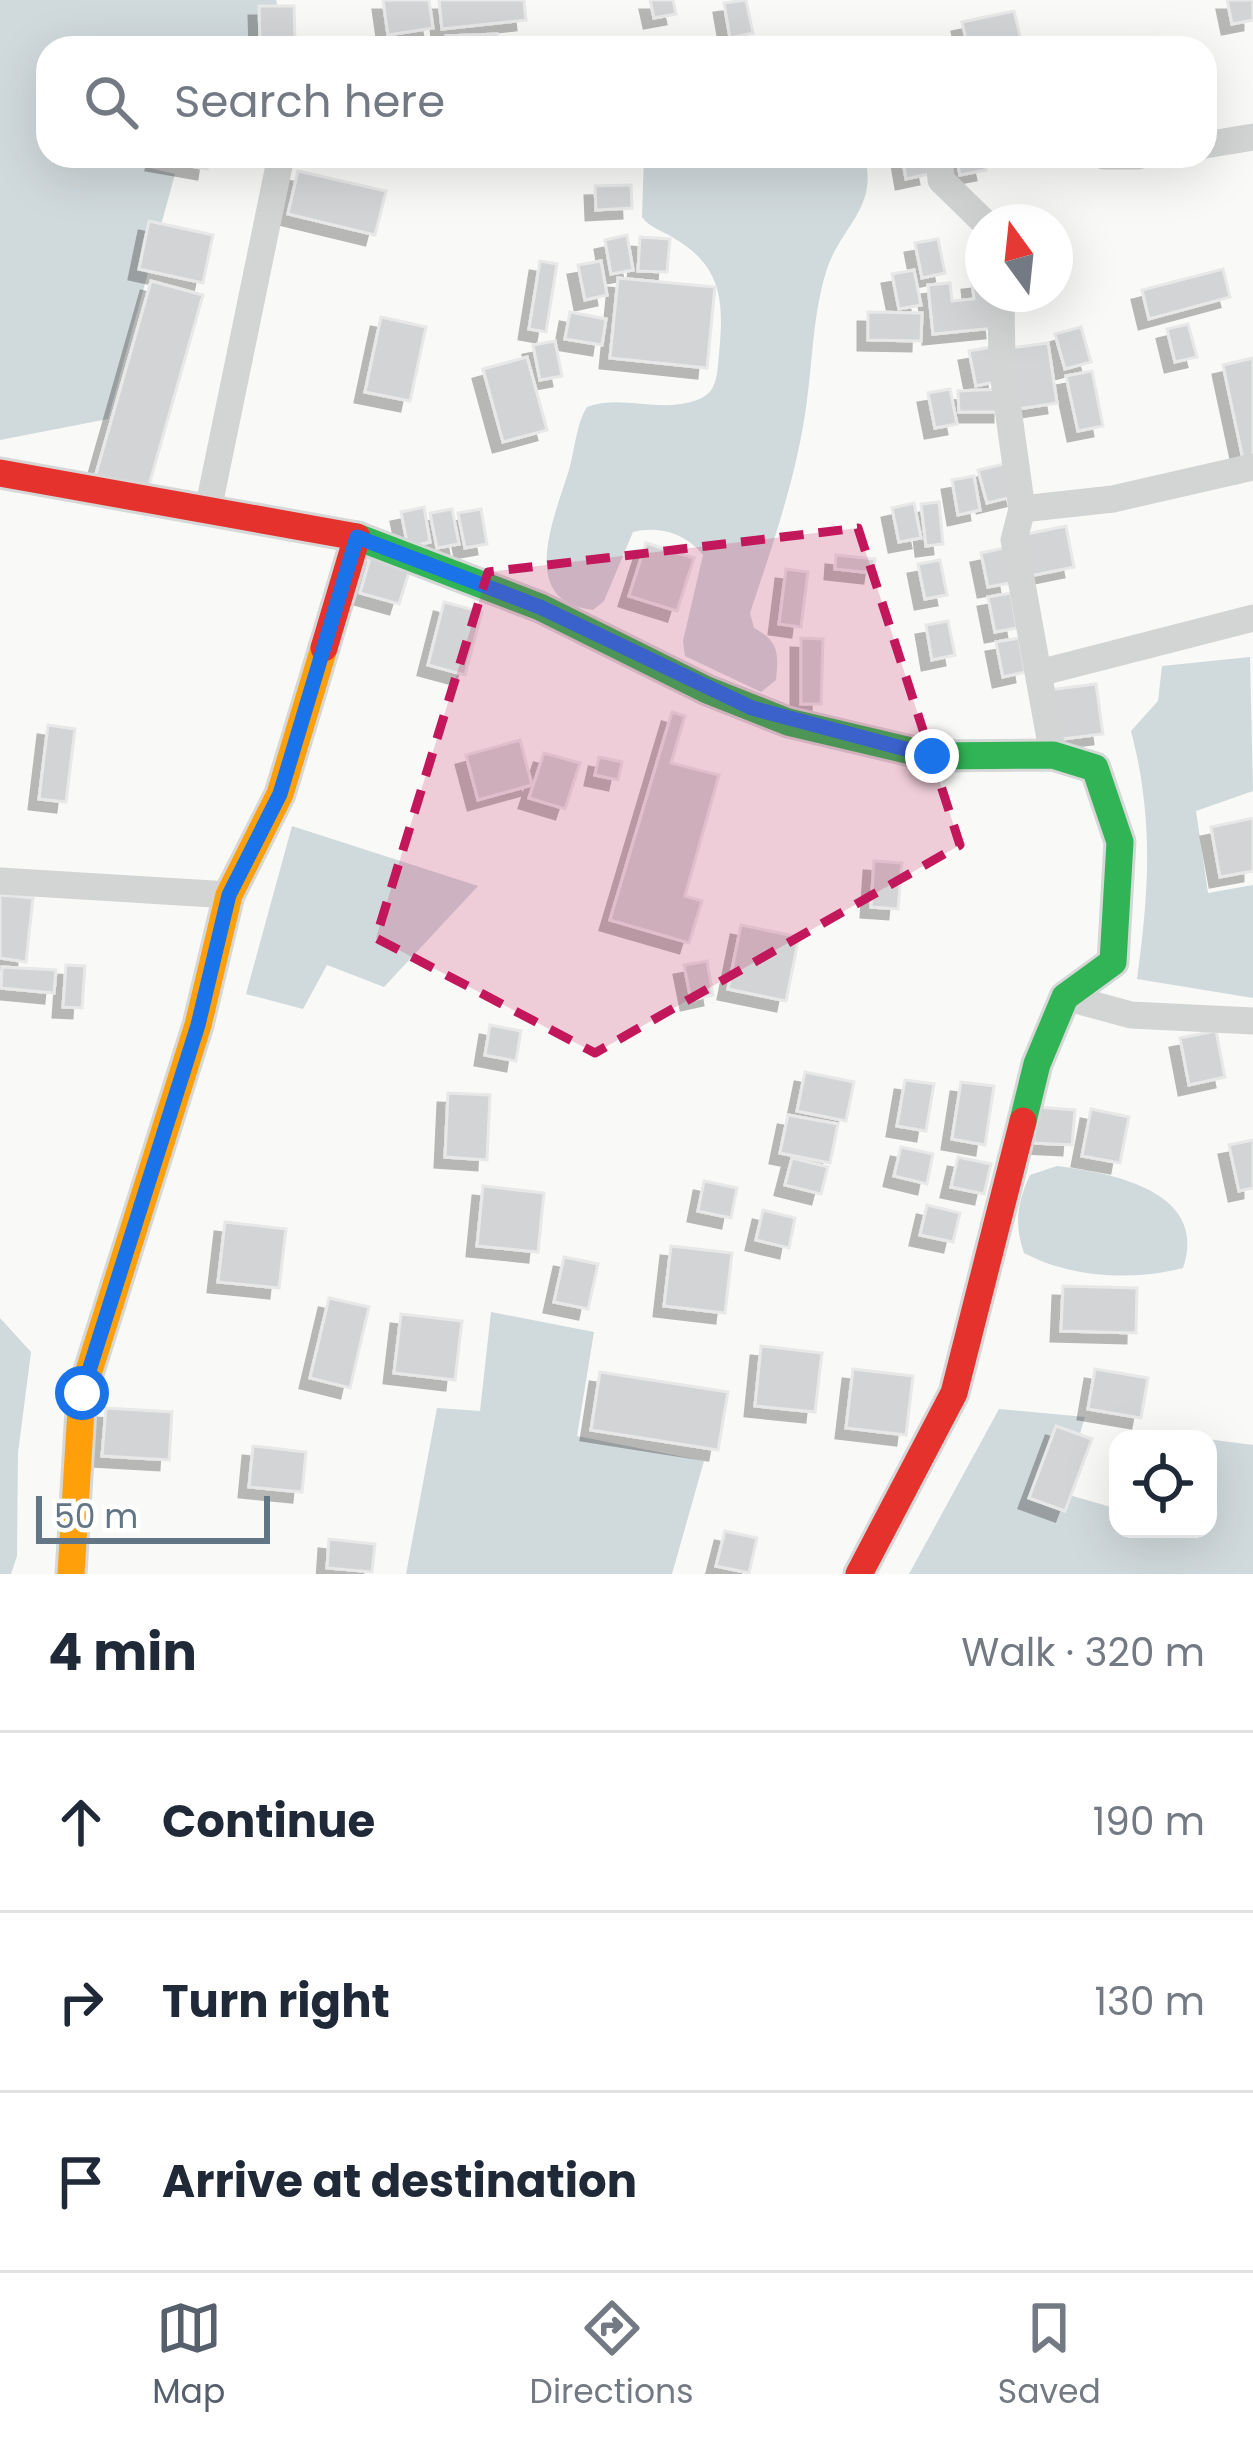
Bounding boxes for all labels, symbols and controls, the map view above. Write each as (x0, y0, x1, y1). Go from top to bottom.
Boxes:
search box (36, 36, 1217, 168)
icon: search (78, 69, 144, 135)
text: Search here (174, 70, 445, 133)
north arrow (965, 204, 1073, 312)
route end (905, 729, 959, 783)
route start (55, 1366, 109, 1420)
map controls (1109, 1430, 1217, 1538)
button: locate (1109, 1430, 1217, 1538)
scale bar (36, 1490, 270, 1543)
text: 50 m (54, 1493, 138, 1540)
text: 4 min (48, 1616, 197, 1688)
text: Walk · 320 m (961, 1625, 1205, 1680)
icon: ahead (48, 1789, 114, 1855)
text: Continue (162, 1790, 375, 1853)
text: 190 m (1093, 1794, 1205, 1849)
icon: right (48, 1969, 114, 2035)
text: Turn right (162, 1970, 390, 2033)
text: 130 m (1094, 1974, 1205, 2029)
icon: arrive (48, 2149, 114, 2215)
text: Arrive at destination (162, 2150, 637, 2213)
tab: Map (152, 2295, 225, 2417)
tab: Directions (530, 2295, 693, 2417)
tab: Saved (998, 2295, 1101, 2417)

